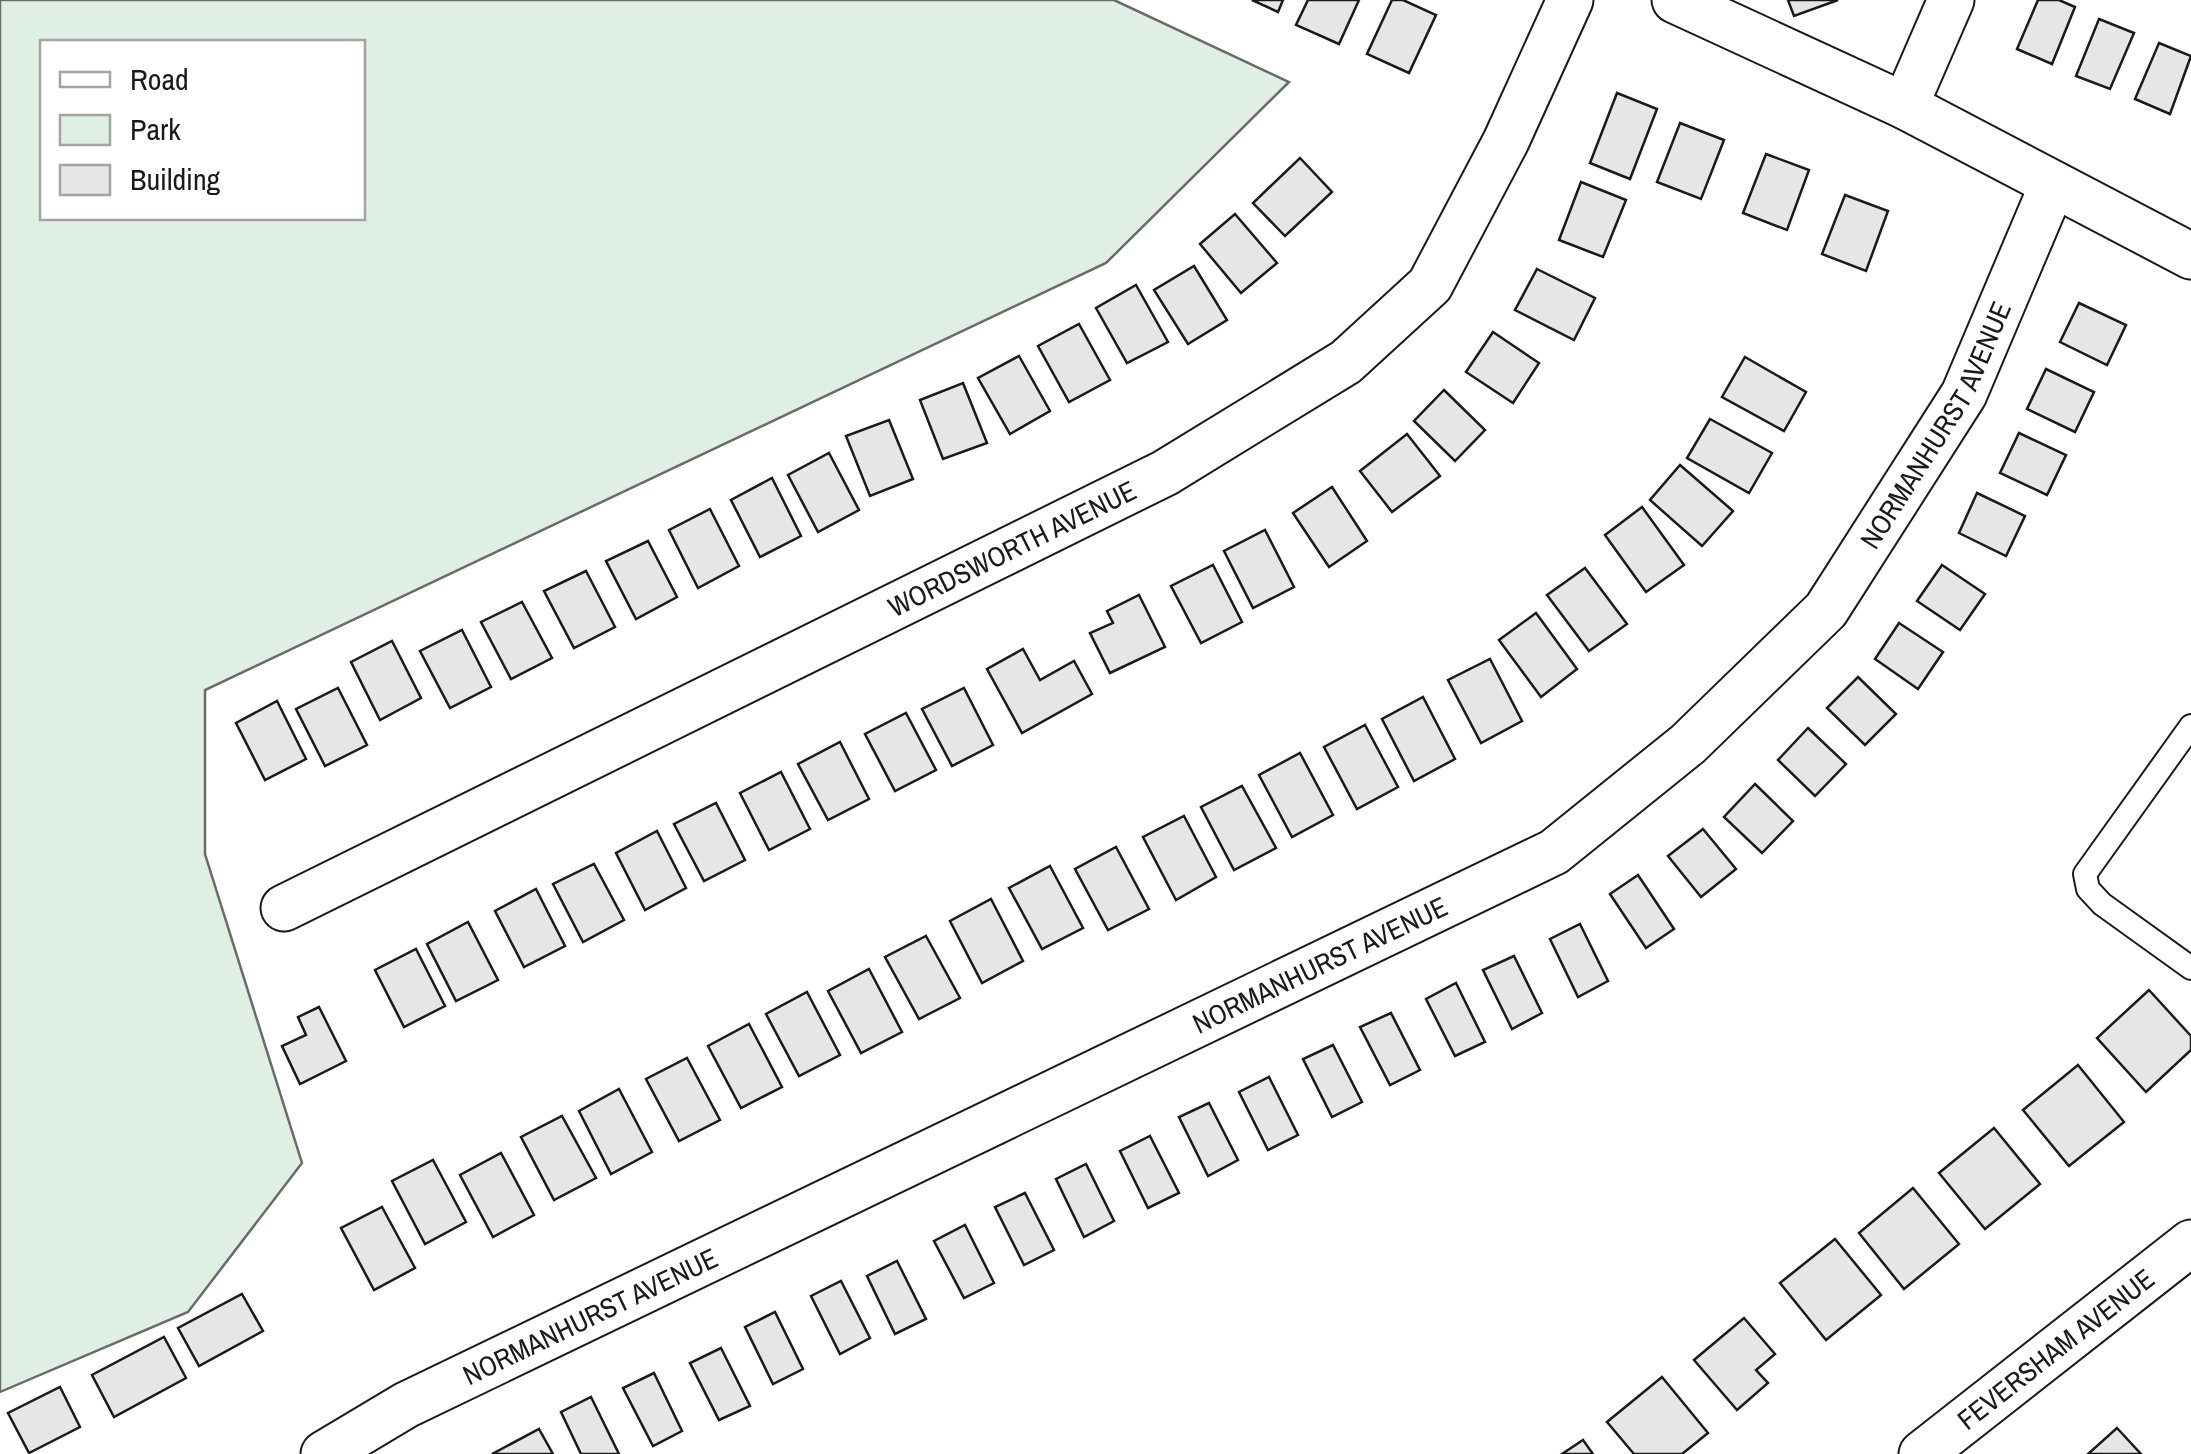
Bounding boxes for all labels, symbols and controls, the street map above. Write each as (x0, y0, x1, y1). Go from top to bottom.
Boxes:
legend (40, 40, 365, 220)
text: Road (130, 59, 189, 99)
text: Park (130, 109, 181, 149)
text: Building (130, 159, 221, 199)
street label: NORMANHURST AVENUE (1851, 296, 2020, 556)
street label: WORDSWORTH AVENUE (882, 471, 1143, 626)
street label: NORMANHURST AVENUE (1186, 887, 1454, 1042)
street label: NORMANHURST AVENUE (456, 1239, 724, 1394)
street label: FEVERSHAM AVENUE (1949, 1260, 2162, 1438)

